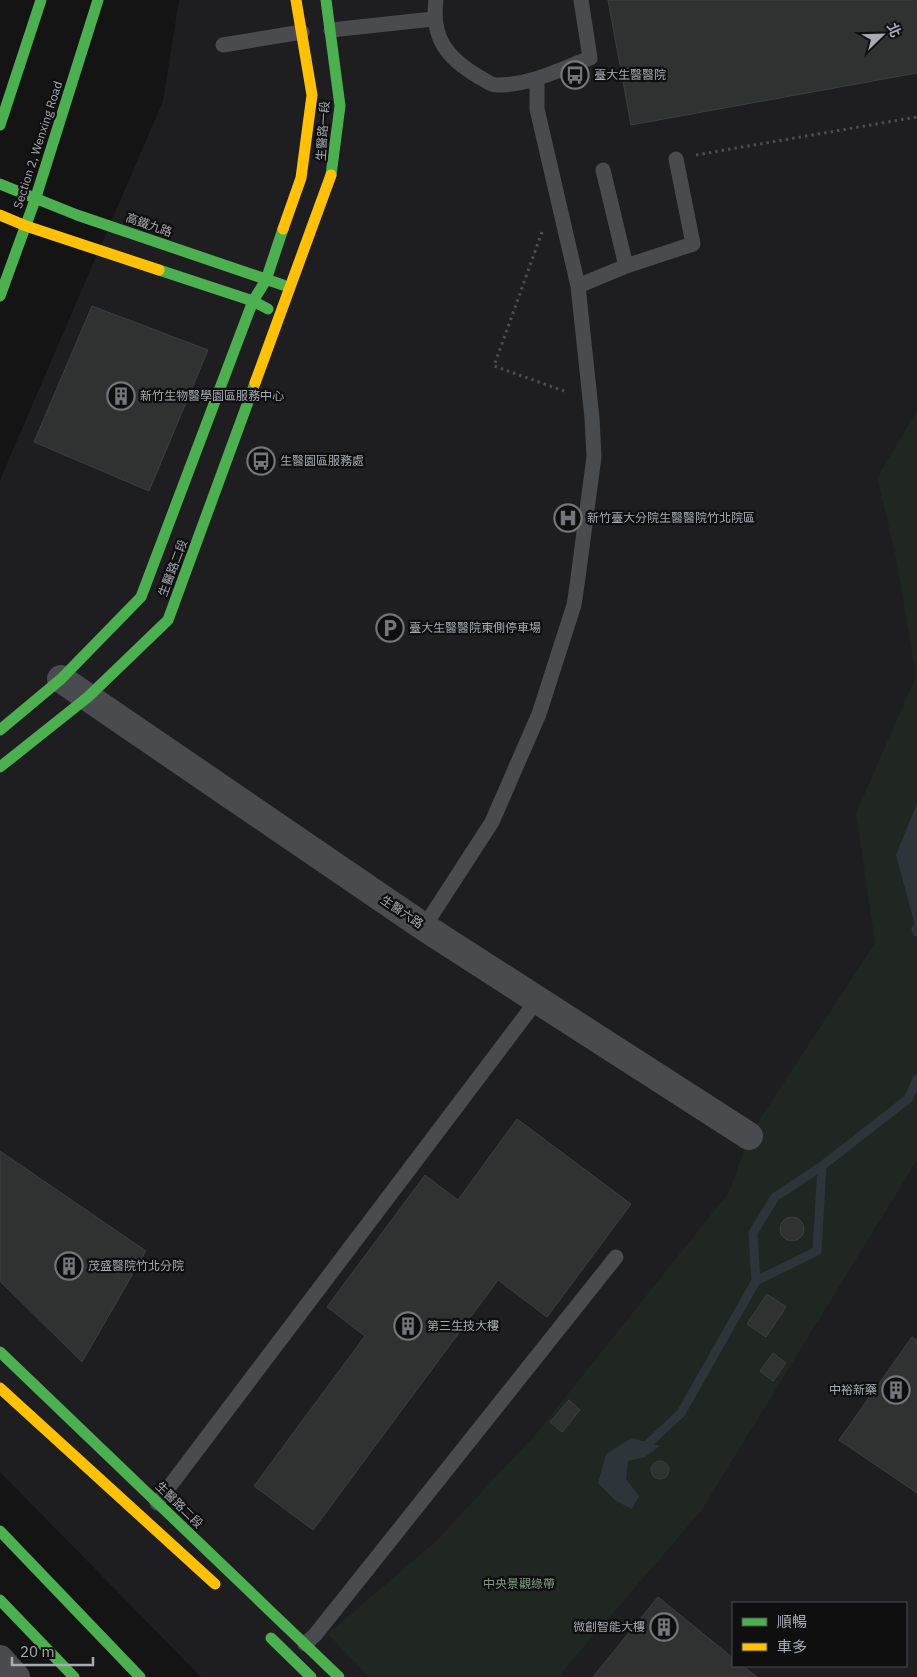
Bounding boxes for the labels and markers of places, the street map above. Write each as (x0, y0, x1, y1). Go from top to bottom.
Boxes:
bus stop icon: 臺大生醫醫院 (560, 60, 590, 90)
place label: 臺大生醫醫院 (594, 67, 666, 82)
building icon: 新竹生物醫學園區服務中心 (106, 381, 136, 411)
place label: 新竹生物醫學園區服務中心 (140, 388, 284, 403)
bus stop icon: 生醫園區服務處 (246, 446, 276, 476)
place label: 生醫園區服務處 (280, 453, 364, 468)
hospital icon: 新竹臺大分院生醫醫院竹北院區 (553, 503, 583, 533)
place label: 新竹臺大分院生醫醫院竹北院區 (587, 510, 755, 525)
parking icon: 臺大生醫醫院東側停車場 (375, 613, 405, 643)
place label: 臺大生醫醫院東側停車場 (409, 620, 541, 635)
building icon: 茂盛醫院竹北分院 (54, 1251, 84, 1281)
place label: 茂盛醫院竹北分院 (88, 1258, 184, 1273)
building icon: 第三生技大樓 (393, 1311, 423, 1341)
place label: 第三生技大樓 (427, 1318, 499, 1333)
building icon: 中裕新藥 (881, 1375, 911, 1405)
place label: 中裕新藥 (829, 1382, 877, 1397)
building icon: 微創智能大樓 (649, 1612, 679, 1642)
place label: 微創智能大樓 (573, 1619, 645, 1634)

